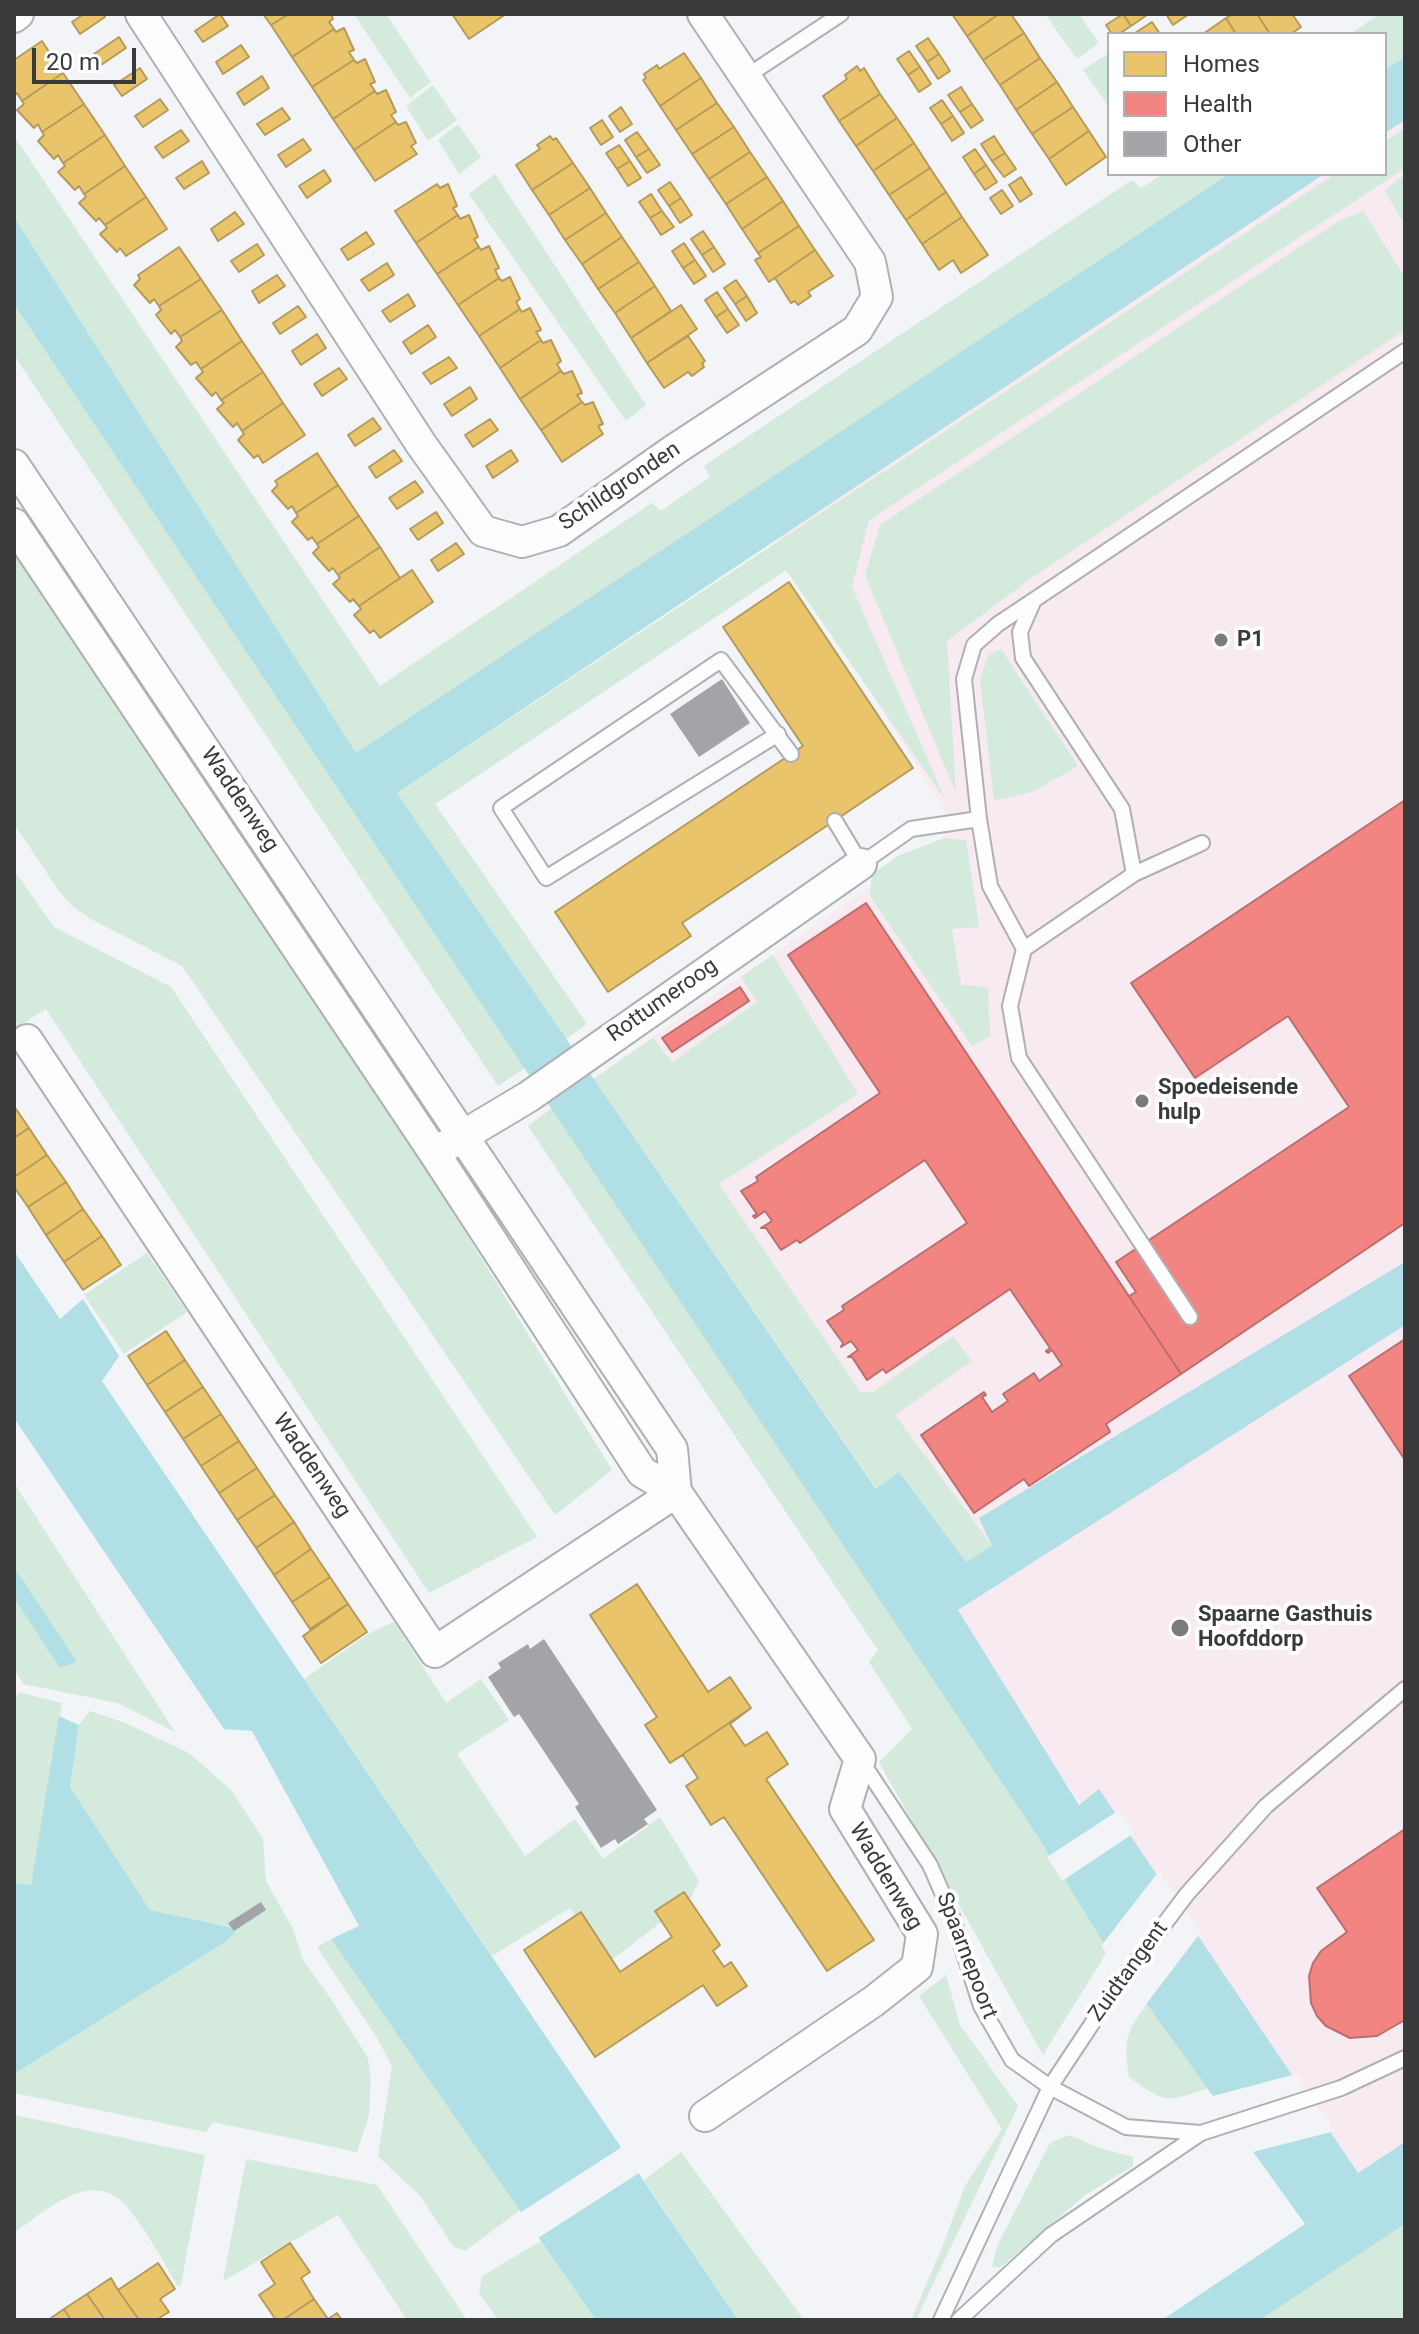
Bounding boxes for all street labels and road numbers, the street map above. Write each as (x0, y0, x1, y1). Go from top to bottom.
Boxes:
street label: Schildgronden (554, 437, 686, 537)
street label: Waddenweg (194, 743, 284, 857)
street label: Rottumeroog (603, 953, 723, 1049)
street label: Waddenweg (266, 1409, 356, 1523)
street label: Waddenweg (843, 1819, 927, 1935)
street label: Spaarnepoort (930, 1889, 1002, 2023)
street label: Zuidtangent (1084, 1917, 1174, 2027)

